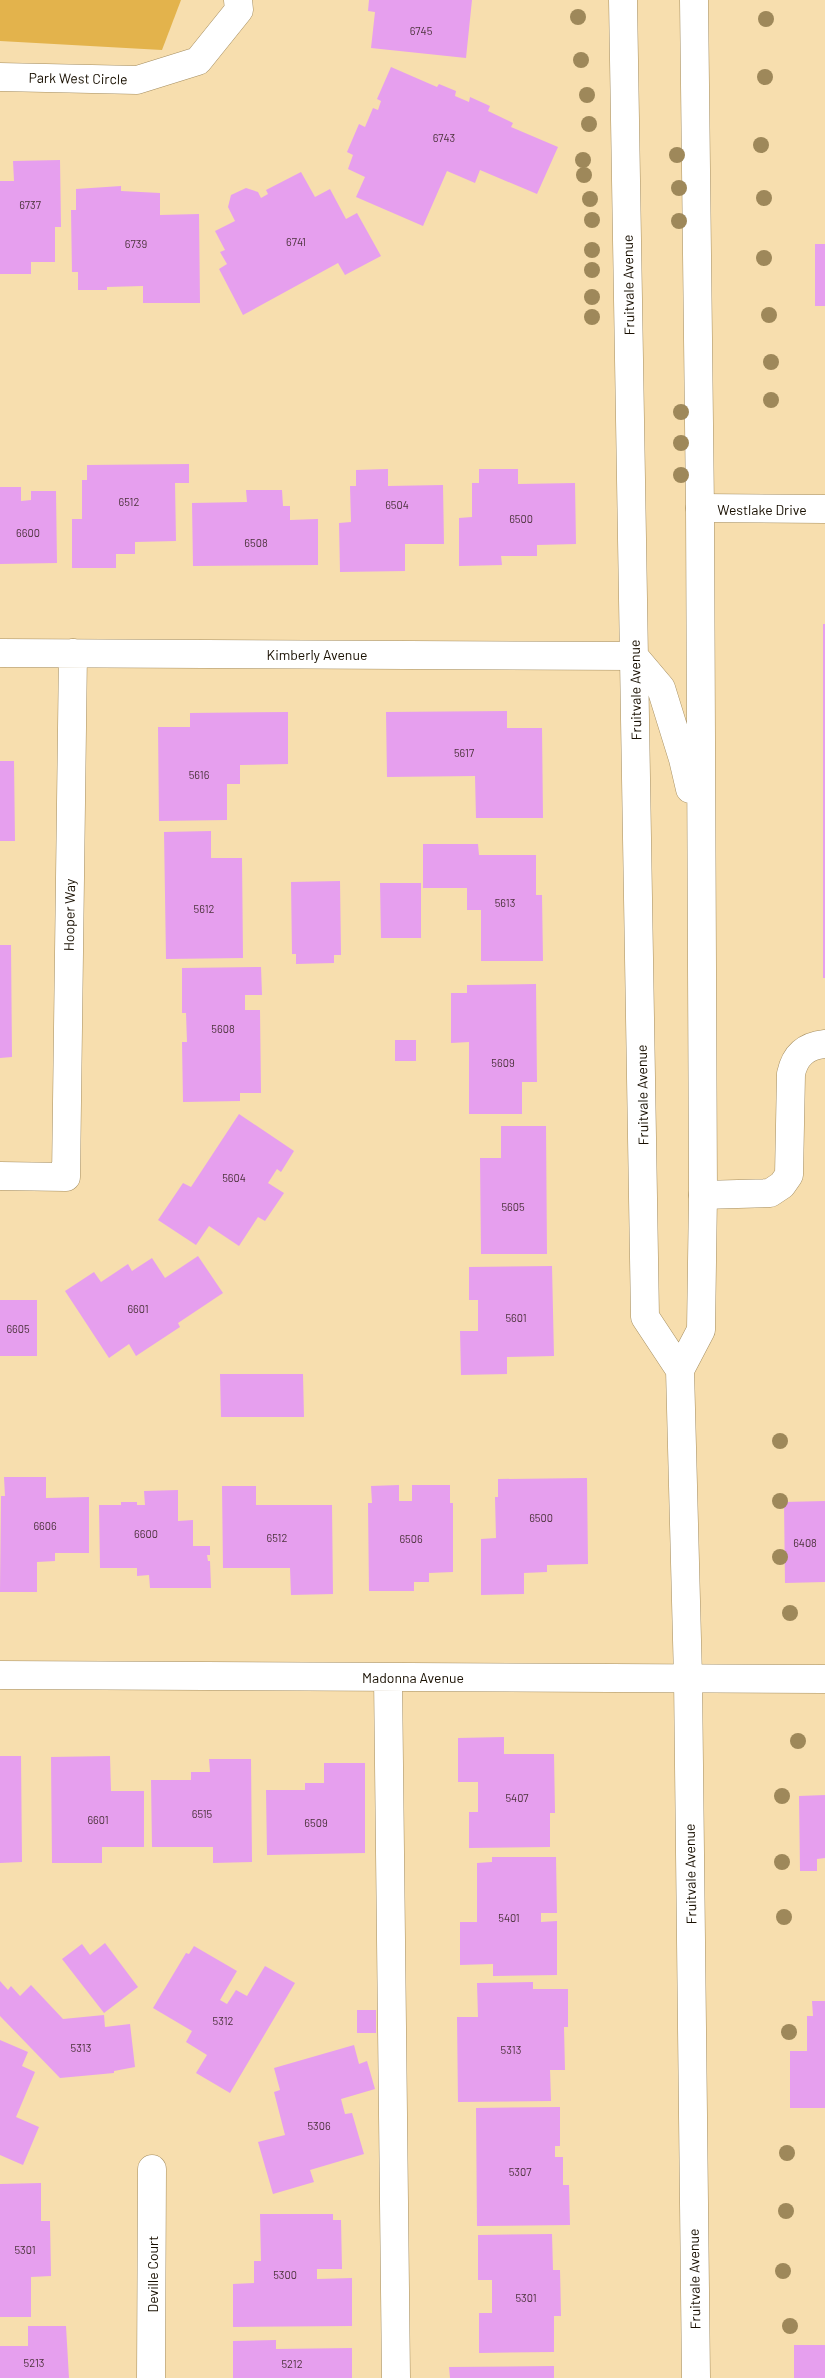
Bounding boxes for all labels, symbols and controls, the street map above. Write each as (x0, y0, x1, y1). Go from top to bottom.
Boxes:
house number: 6745 (410, 24, 433, 37)
street label: Park West Circle (28, 69, 128, 87)
house number: 6743 (433, 131, 455, 144)
house number: 6737 (19, 198, 41, 211)
house number: 6741 (286, 235, 306, 248)
street label: Fruitvale Avenue (619, 235, 637, 335)
house number: 6739 (125, 237, 147, 250)
house number: 6512 (119, 495, 139, 508)
house number: 6504 (385, 498, 409, 511)
street label: Westlake Drive (717, 501, 807, 518)
house number: 6500 (509, 512, 533, 525)
house number: 6600 (16, 526, 40, 539)
house number: 6508 (244, 536, 268, 549)
street label: Fruitvale Avenue (626, 640, 644, 740)
street label: Kimberly Avenue (267, 646, 367, 663)
house number: 5617 (454, 746, 474, 759)
house number: 5616 (189, 768, 210, 781)
street label: Hooper Way (60, 878, 78, 951)
house number: 5613 (495, 896, 515, 909)
house number: 5612 (194, 902, 215, 915)
house number: 5608 (211, 1022, 235, 1035)
street label: Fruitvale Avenue (633, 1045, 651, 1145)
house number: 5609 (491, 1056, 515, 1069)
house number: 5604 (222, 1171, 246, 1184)
house number: 5605 (501, 1200, 525, 1213)
house number: 6601 (127, 1302, 149, 1315)
house number: 5601 (505, 1311, 527, 1324)
house number: 6605 (6, 1322, 30, 1335)
house number: 6500 (529, 1511, 553, 1524)
house number: 6606 (33, 1519, 57, 1532)
house number: 6600 (134, 1527, 158, 1540)
house number: 6512 (267, 1531, 287, 1544)
house number: 6506 (399, 1532, 423, 1545)
house number: 6408 (793, 1536, 817, 1549)
street label: Madonna Avenue (362, 1669, 464, 1686)
house number: 5407 (505, 1791, 529, 1804)
house number: 6515 (192, 1807, 213, 1820)
house number: 6601 (87, 1813, 109, 1826)
house number: 6509 (304, 1816, 328, 1829)
street label: Fruitvale Avenue (681, 1824, 699, 1924)
house number: 5401 (498, 1911, 520, 1924)
house number: 5312 (213, 2014, 234, 2027)
house number: 5313 (71, 2041, 91, 2054)
house number: 5313 (501, 2043, 521, 2056)
house number: 5306 (307, 2119, 331, 2132)
house number: 5307 (509, 2165, 531, 2178)
street label: Fruitvale Avenue (685, 2229, 703, 2329)
street label: Deville Court (144, 2236, 161, 2312)
house number: 5301 (14, 2243, 36, 2256)
house number: 5300 (273, 2268, 297, 2281)
house number: 5301 (515, 2291, 537, 2304)
house number: 5213 (24, 2356, 44, 2369)
house number: 5212 (281, 2357, 303, 2370)

